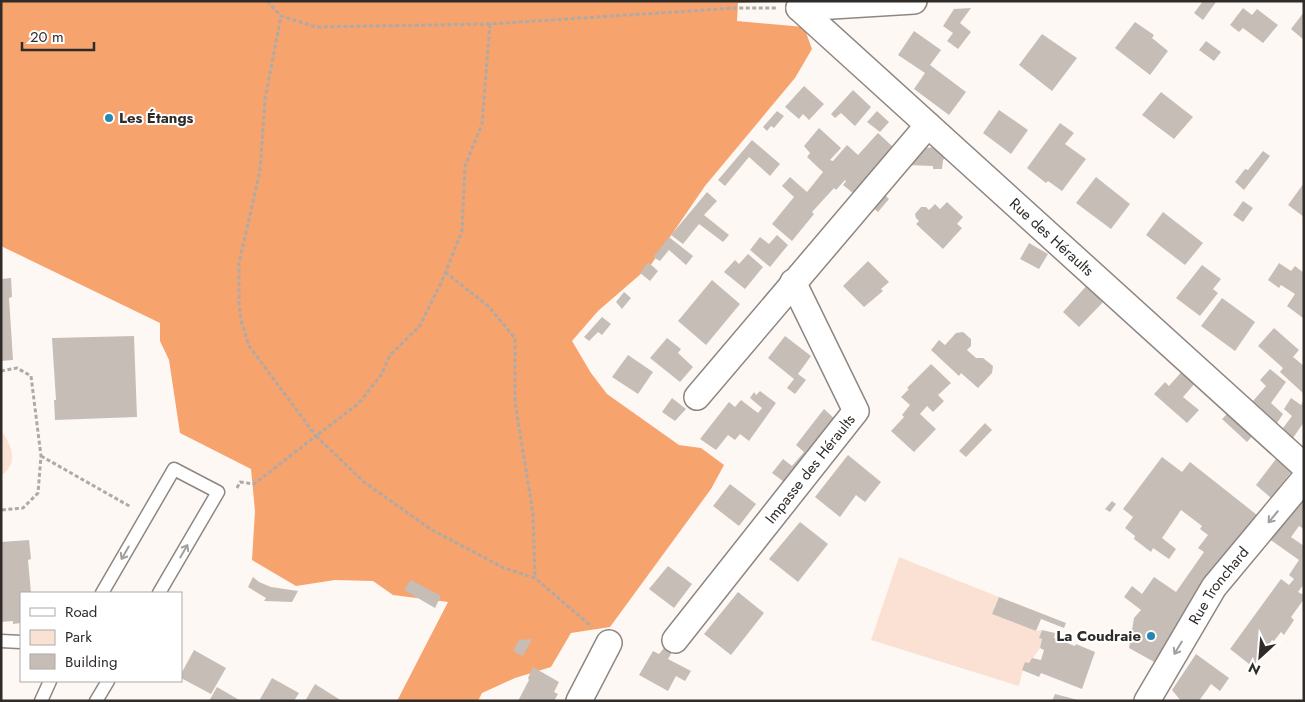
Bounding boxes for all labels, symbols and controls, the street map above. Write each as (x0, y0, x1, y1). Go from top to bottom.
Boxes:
scale bar (22, 20, 95, 52)
text: 20 m (30, 26, 64, 48)
place label: Les Étangs (119, 107, 194, 129)
marker: Les Étangs (103, 112, 115, 124)
street label: Rue des Héraults (1004, 193, 1099, 281)
street label: Impasse des Héraults (760, 410, 860, 528)
one-way arrow (1267, 510, 1278, 523)
street label: Rue Tronchard (1183, 542, 1254, 629)
one-way arrow (120, 545, 130, 559)
one-way arrow (179, 545, 189, 559)
legend (20, 592, 182, 682)
text: Road (65, 601, 97, 623)
place label: La Coudraie (1056, 625, 1141, 647)
text: Park (65, 626, 92, 648)
marker: La Coudraie (1145, 630, 1157, 642)
north arrow (1235, 632, 1285, 682)
one-way arrow (1173, 641, 1183, 655)
text: Building (65, 651, 117, 673)
text: N (1245, 657, 1264, 680)

